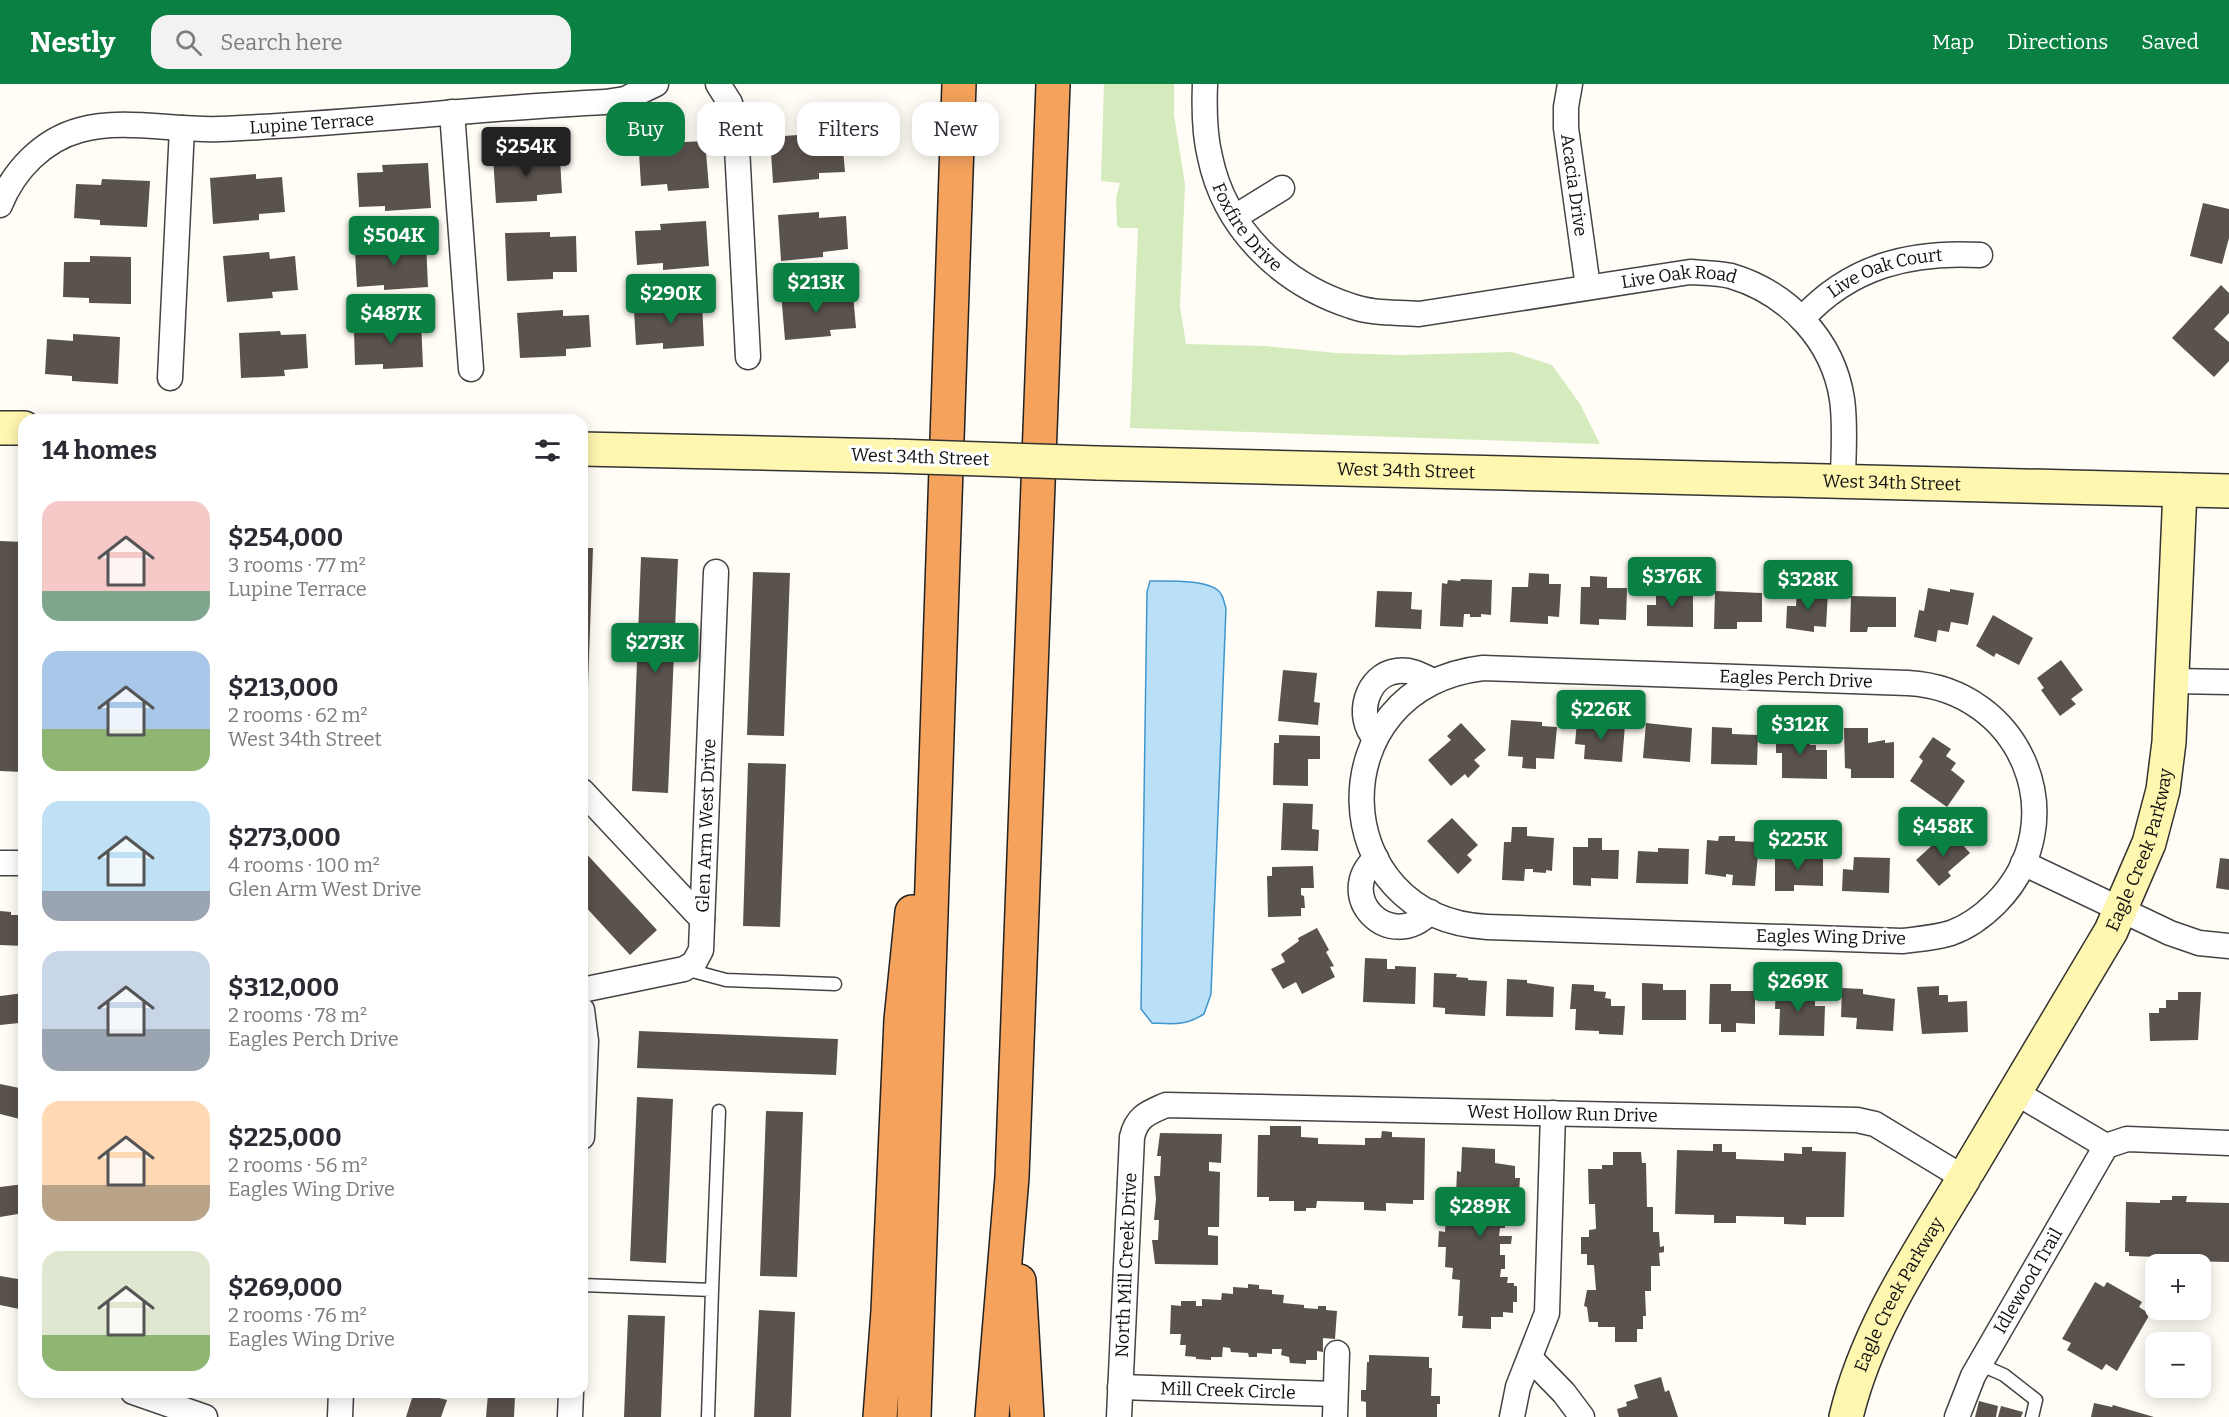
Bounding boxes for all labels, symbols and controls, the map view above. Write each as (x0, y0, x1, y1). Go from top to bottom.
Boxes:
search box (151, 15, 571, 69)
text: Nestly (30, 26, 115, 59)
icon: search (172, 26, 205, 59)
text: Search here (220, 29, 342, 56)
text: Map (1932, 29, 1974, 55)
text: Directions (2007, 29, 2108, 55)
text: Saved (2141, 29, 2199, 55)
chip: Buy (606, 102, 685, 156)
chip: Rent (697, 102, 785, 156)
chip: Filters (797, 102, 900, 156)
chip: New (912, 102, 999, 156)
street label: Lupine Terrace (249, 108, 375, 139)
pin: $254K (484, 127, 568, 178)
street label: Acacia Drive (1556, 133, 1592, 238)
text: $254K (496, 134, 556, 158)
street label: Foxfire Drive (1207, 179, 1287, 276)
pin: $504K (352, 216, 436, 267)
text: $504K (363, 223, 425, 247)
street label: Live Oak Court (1823, 244, 1944, 303)
street label: Live Oak Road (1620, 261, 1740, 294)
pin: $213K (774, 263, 858, 314)
text: $213K (787, 270, 845, 294)
pin: $290K (629, 274, 713, 325)
text: $290K (640, 281, 702, 305)
pin: $487K (349, 294, 433, 345)
text: $487K (360, 301, 422, 325)
icon: filters (531, 434, 564, 467)
text: 14 homes (42, 435, 157, 466)
street label: West 34th Street (850, 444, 990, 470)
street label: West 34th Street (1336, 458, 1476, 483)
street label: West 34th Street (1822, 470, 1962, 495)
text: $254,000 (228, 522, 343, 553)
icon: home (90, 525, 162, 597)
text: 3 rooms · 77 m² (228, 553, 366, 577)
pin: $376K (1630, 557, 1714, 608)
pin: $328K (1766, 560, 1850, 611)
text: $376K (1642, 564, 1702, 588)
text: $328K (1778, 567, 1838, 591)
text: Lupine Terrace (228, 577, 367, 601)
pin: $273K (613, 623, 697, 674)
text: $273K (625, 630, 685, 654)
street label: Eagles Perch Drive (1719, 665, 1873, 693)
text: $213,000 (228, 672, 338, 703)
icon: home (90, 675, 162, 747)
pin: $226K (1559, 690, 1643, 741)
text: $226K (1571, 697, 1631, 721)
text: 2 rooms · 62 m² (228, 703, 368, 727)
pin: $312K (1758, 705, 1842, 756)
text: $312K (1771, 712, 1829, 736)
text: West 34th Street (228, 727, 382, 751)
street label: Glen Arm West Drive (691, 738, 720, 913)
street label: Eagle Creek Parkway (2101, 766, 2177, 935)
pin: $458K (1901, 807, 1985, 858)
text: $458K (1912, 814, 1974, 838)
pin: $225K (1756, 820, 1840, 871)
text: $273,000 (228, 822, 341, 853)
icon: home (90, 825, 162, 897)
text: $225K (1768, 827, 1828, 851)
text: 4 rooms · 100 m² (228, 853, 380, 877)
text: Glen Arm West Drive (228, 877, 421, 901)
street label: Eagles Wing Drive (1756, 925, 1906, 949)
pin: $269K (1756, 962, 1840, 1013)
text: $269K (1767, 969, 1829, 993)
text: $312,000 (228, 972, 339, 1003)
icon: home (90, 975, 162, 1047)
text: 2 rooms · 78 m² (228, 1003, 367, 1027)
text: Eagles Perch Drive (228, 1027, 399, 1051)
street label: West Hollow Run Drive (1467, 1101, 1658, 1127)
text: $225,000 (228, 1122, 342, 1153)
icon: home (90, 1125, 162, 1197)
text: 2 rooms · 56 m² (228, 1153, 368, 1177)
street label: North Mill Creek Drive (1111, 1172, 1141, 1358)
text: Eagles Wing Drive (228, 1177, 395, 1201)
pin: $289K (1438, 1187, 1522, 1238)
text: $289K (1449, 1194, 1511, 1218)
street label: Eagle Creek Parkway (1850, 1213, 1949, 1375)
street label: Idlewood Trail (1989, 1224, 2067, 1338)
map controls (2145, 1254, 2211, 1398)
button: + (2145, 1254, 2211, 1320)
text: $269,000 (228, 1272, 343, 1303)
icon: home (90, 1275, 162, 1347)
text: 2 rooms · 76 m² (228, 1303, 367, 1327)
text: Eagles Wing Drive (228, 1327, 395, 1351)
button: − (2145, 1332, 2211, 1398)
street label: Mill Creek Circle (1160, 1377, 1296, 1404)

